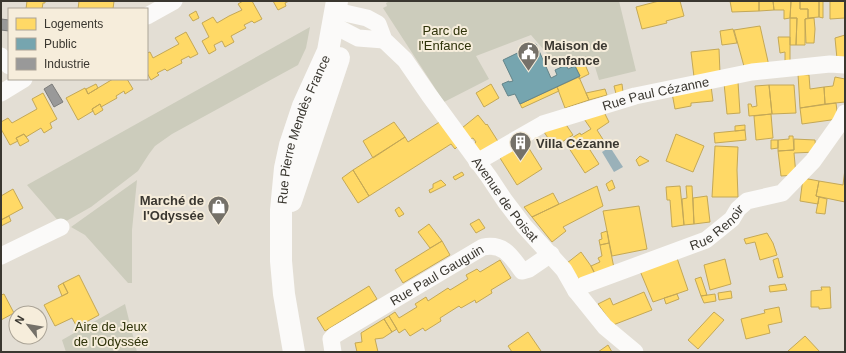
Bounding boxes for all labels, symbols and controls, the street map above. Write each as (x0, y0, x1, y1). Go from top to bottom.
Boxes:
legend (8, 8, 148, 80)
text: Logements (44, 17, 103, 31)
park label: Parc de l'Enfance (418, 23, 472, 53)
text: Public (44, 37, 77, 51)
place label: Maison de l'enfance (544, 38, 608, 68)
public building icon: Maison de l'enfance (516, 39, 542, 72)
street label: Rue Pierre Mendès France (274, 53, 333, 205)
text: Industrie (44, 57, 90, 71)
street label: Rue Paul Cézanne (600, 74, 710, 113)
building icon: Villa Cézanne (508, 130, 534, 163)
place label: Villa Cézanne (536, 136, 620, 151)
street label: Avenue de Poisat (469, 154, 542, 245)
place label: Marché de l'Odyssée (140, 193, 204, 223)
shop icon: Marché de l'Odyssée (206, 194, 232, 227)
street label: Rue Renoir (688, 200, 746, 253)
street label: Rue Paul Gauguin (387, 241, 486, 308)
north arrow (8, 305, 48, 345)
text: N (12, 313, 27, 326)
park label: Aire de Jeux de l'Odyssée (74, 319, 148, 349)

